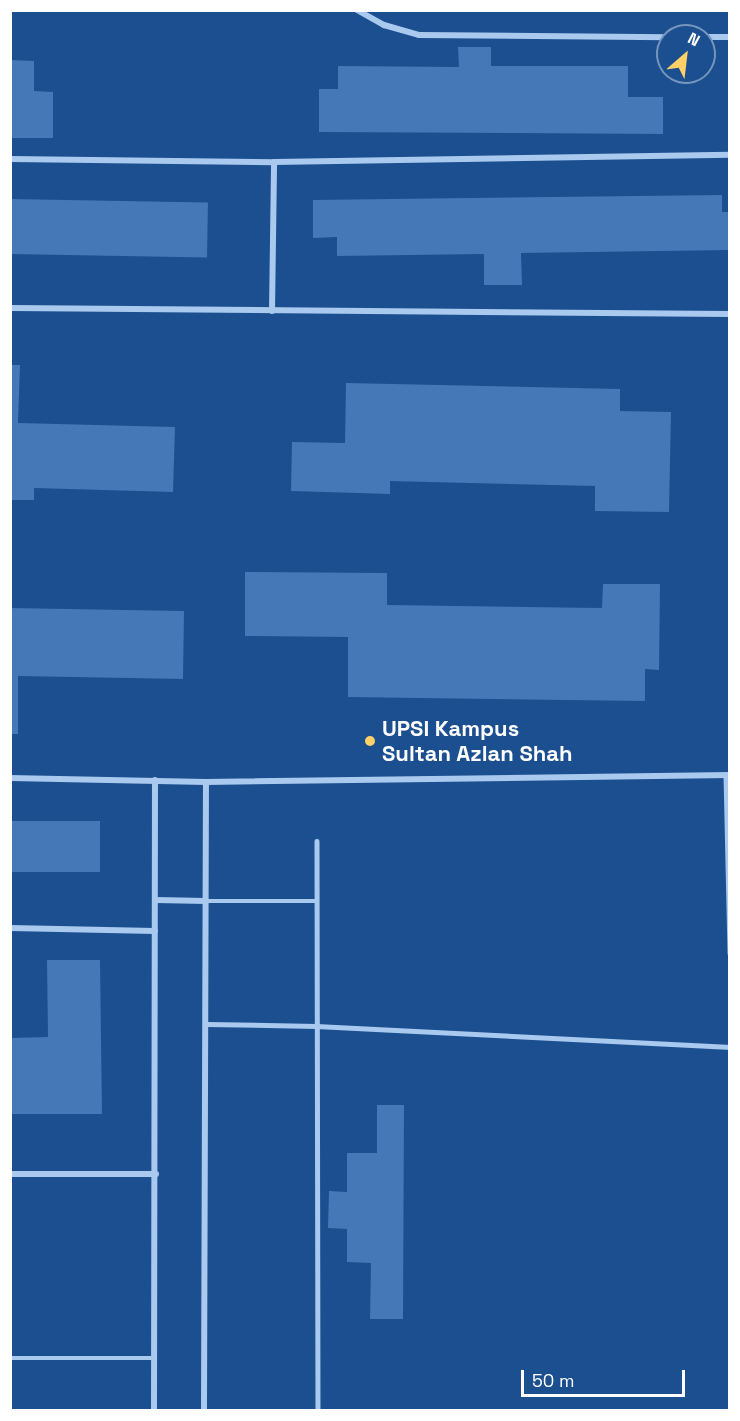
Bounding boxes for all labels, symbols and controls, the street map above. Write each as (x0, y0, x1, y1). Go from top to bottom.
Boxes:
north arrow (656, 24, 716, 84)
text: N (684, 28, 703, 51)
place label: UPSI Kampus Sultan Azlan Shah (382, 715, 573, 766)
marker: UPSI Kampus Sultan Azlan Shah (363, 734, 377, 748)
scale bar (524, 1358, 688, 1396)
text: 50 m (532, 1369, 574, 1392)

